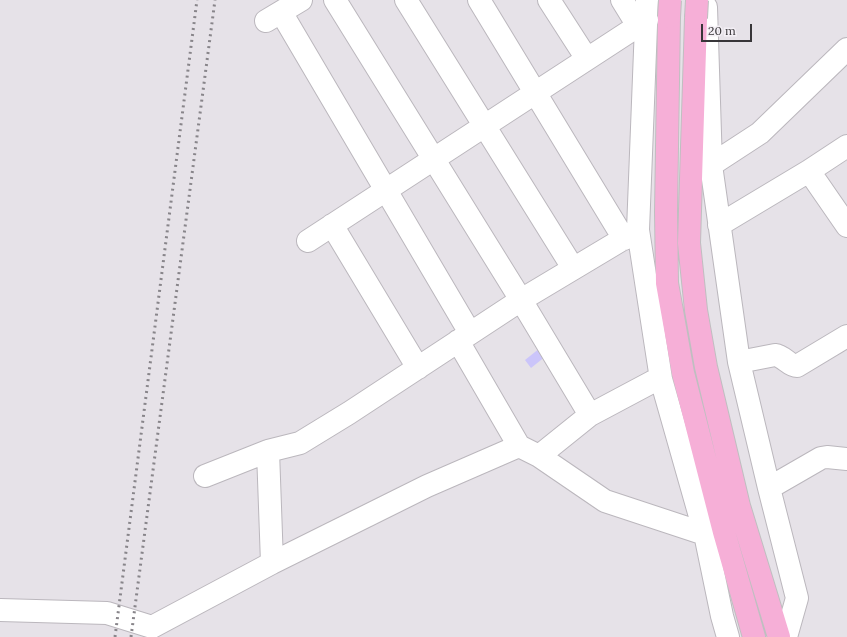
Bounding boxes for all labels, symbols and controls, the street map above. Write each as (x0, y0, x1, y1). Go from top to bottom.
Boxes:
scale bar (703, 16, 754, 42)
text: 20 m (708, 23, 736, 38)

